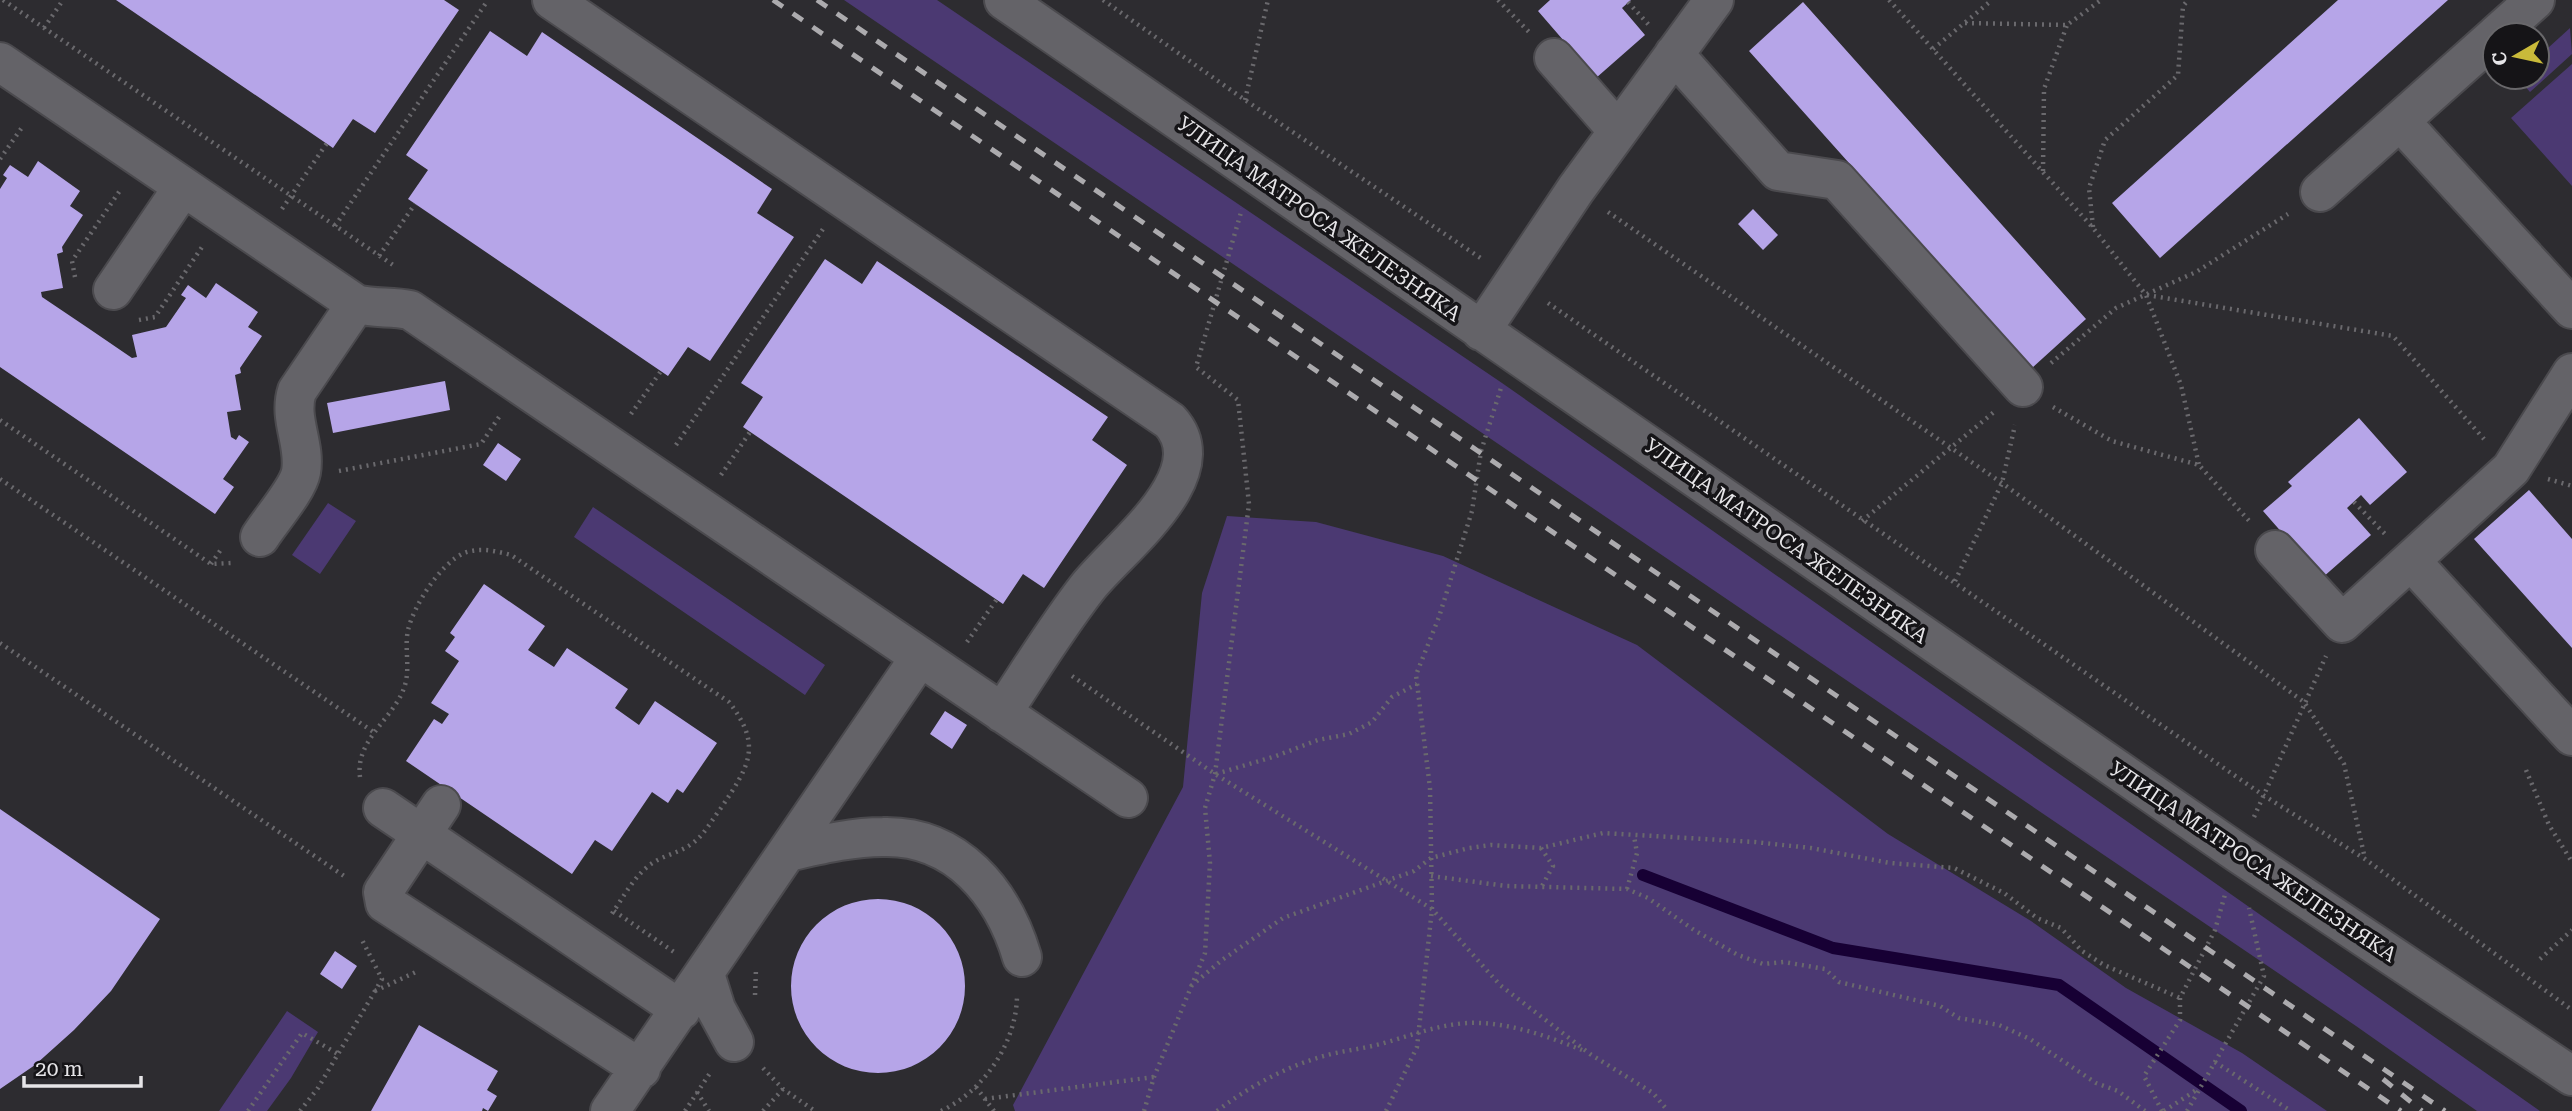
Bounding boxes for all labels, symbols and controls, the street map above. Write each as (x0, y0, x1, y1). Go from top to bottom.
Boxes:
north arrow (2481, 21, 2551, 91)
text: С (2487, 50, 2512, 67)
street label: УЛИЦА МАТРОСА ЖЕЛЕЗНЯКА (1173, 111, 1466, 327)
street label: УЛИЦА МАТРОСА ЖЕЛЕЗНЯКА (1640, 433, 1933, 649)
street label: УЛИЦА МАТРОСА ЖЕЛЕЗНЯКА (2105, 757, 2401, 967)
scale bar (24, 1044, 142, 1088)
text: 20 m (35, 1057, 83, 1081)

